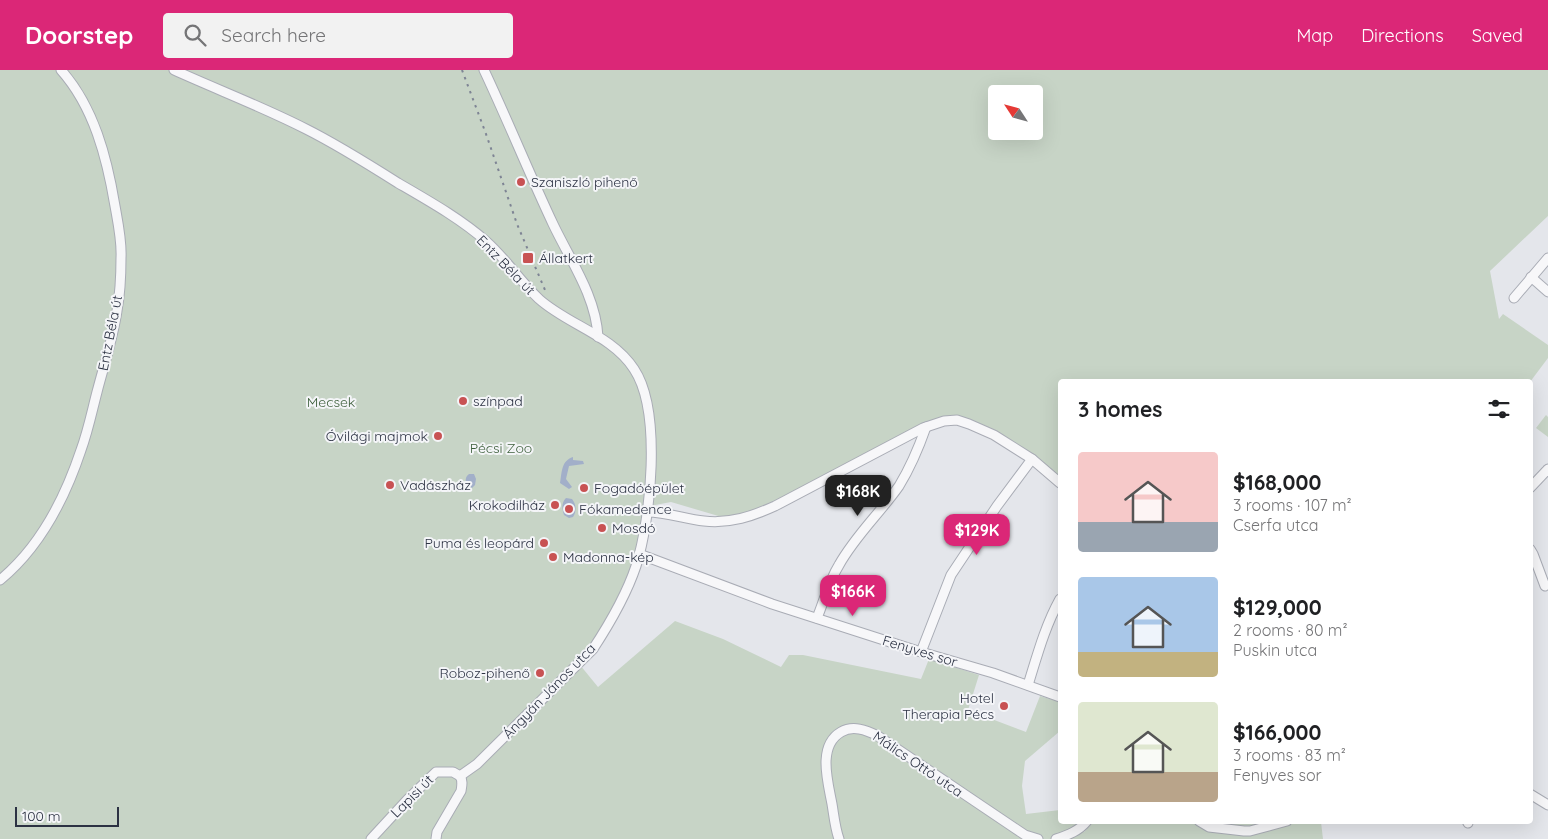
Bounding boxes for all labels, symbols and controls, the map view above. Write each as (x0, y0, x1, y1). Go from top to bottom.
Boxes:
search box (163, 13, 513, 58)
text: Doorstep (25, 20, 133, 50)
icon: search (181, 21, 209, 49)
text: Search here (221, 23, 326, 47)
text: Map (1296, 24, 1333, 47)
text: Directions (1361, 24, 1444, 47)
text: Saved (1472, 24, 1523, 47)
north arrow (988, 85, 1042, 140)
map controls (988, 85, 1043, 140)
place label: Szaniszló pihenő (531, 173, 638, 191)
marker: Szaniszló pihenő (515, 176, 527, 188)
street label: Entz Béla út (473, 231, 539, 299)
place label: Állatkert (539, 249, 593, 267)
marker: Állatkert (521, 251, 535, 265)
street label: Entz Béla út (94, 293, 126, 372)
place label: színpad (473, 392, 523, 410)
park label: Mecsek (307, 393, 355, 411)
marker: színpad (457, 395, 469, 407)
icon: filters (1485, 395, 1513, 423)
text: 3 homes (1078, 396, 1162, 422)
place label: Óvilági majmok (326, 427, 428, 445)
marker: Óvilági majmok (432, 430, 444, 442)
park label: Pécsi Zoo (470, 439, 532, 457)
text: $168,000 (1233, 469, 1321, 495)
icon: home (1118, 472, 1178, 532)
pin: $168K (823, 474, 893, 517)
place label: Vadászház (400, 476, 471, 494)
marker: Vadászház (384, 479, 396, 491)
place label: Fogadóépület (594, 479, 685, 497)
text: $168K (836, 481, 880, 501)
marker: Fogadóépület (578, 482, 590, 494)
text: 3 rooms · 107 m² (1233, 495, 1352, 515)
place label: Krokodilház (469, 496, 545, 514)
marker: Krokodilház (549, 499, 561, 511)
place label: Fókamedence (579, 500, 672, 518)
marker: Fókamedence (563, 503, 575, 515)
pin: $129K (942, 514, 1012, 556)
text: Cserfa utca (1233, 515, 1318, 535)
place label: Mosdó (612, 519, 656, 537)
text: $129K (955, 520, 999, 540)
marker: Mosdó (596, 522, 608, 534)
place label: Puma és leopárd (424, 534, 534, 552)
marker: Puma és leopárd (538, 537, 550, 549)
place label: Madonna-kép (563, 548, 654, 566)
marker: Madonna-kép (547, 551, 559, 563)
pin: $166K (818, 574, 888, 617)
text: $166K (831, 581, 875, 601)
text: $129,000 (1233, 594, 1322, 620)
icon: home (1118, 597, 1178, 657)
text: 2 rooms · 80 m² (1233, 620, 1348, 640)
street label: Fenyves sor (880, 631, 960, 671)
street label: Ángyán János utca (499, 639, 599, 743)
text: Puskin utca (1233, 640, 1317, 660)
place label: Roboz-pihenő (439, 664, 530, 682)
marker: Roboz-pihenő (534, 667, 546, 679)
place label: Hotel Therapia Pécs (902, 689, 994, 723)
marker: Hotel Therapia Pécs (998, 700, 1010, 712)
text: $166,000 (1233, 719, 1321, 745)
icon: home (1118, 722, 1178, 782)
street label: Málics Ottó utca (870, 727, 966, 801)
text: 3 rooms · 83 m² (1233, 745, 1346, 765)
text: Fenyves sor (1233, 765, 1322, 785)
street label: Lapisi út (387, 771, 437, 821)
scale bar (15, 804, 119, 827)
text: 100 m (22, 807, 60, 825)

